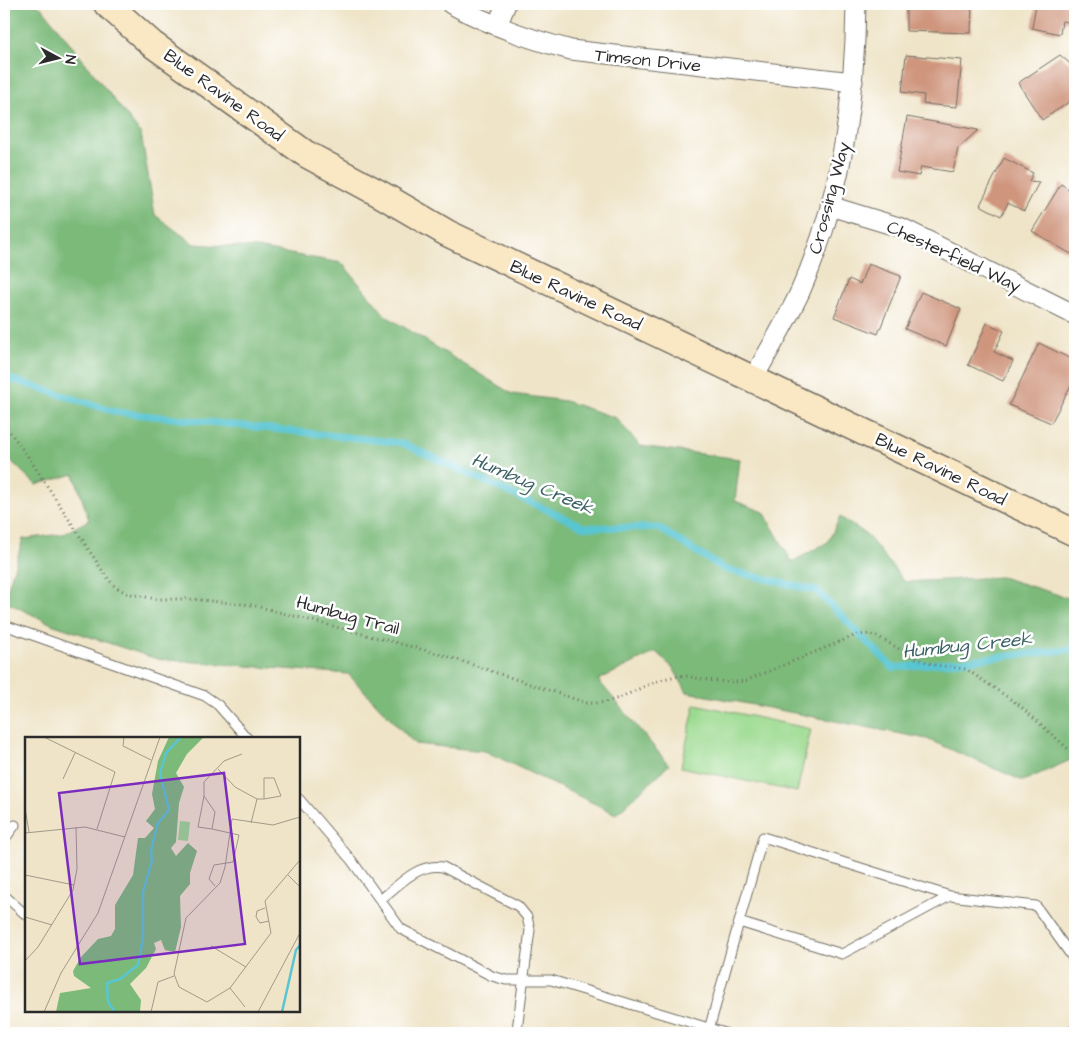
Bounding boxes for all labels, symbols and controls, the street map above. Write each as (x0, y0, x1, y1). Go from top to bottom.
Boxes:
north arrow (32, 32, 82, 82)
street label: Timson Drive (594, 42, 703, 79)
street label: Blue Ravine Road (158, 43, 289, 148)
text: N (59, 54, 80, 65)
street label: Crossing Way (803, 139, 857, 257)
street label: Chesterfield Way (882, 214, 1025, 300)
street label: Blue Ravine Road (506, 254, 646, 337)
street label: Blue Ravine Road (871, 427, 1011, 512)
water label: Humbug Creek (467, 447, 598, 522)
street label: Humbug Trail (293, 590, 402, 642)
water label: Humbug Creek (901, 625, 1033, 666)
inset map (25, 737, 300, 1012)

